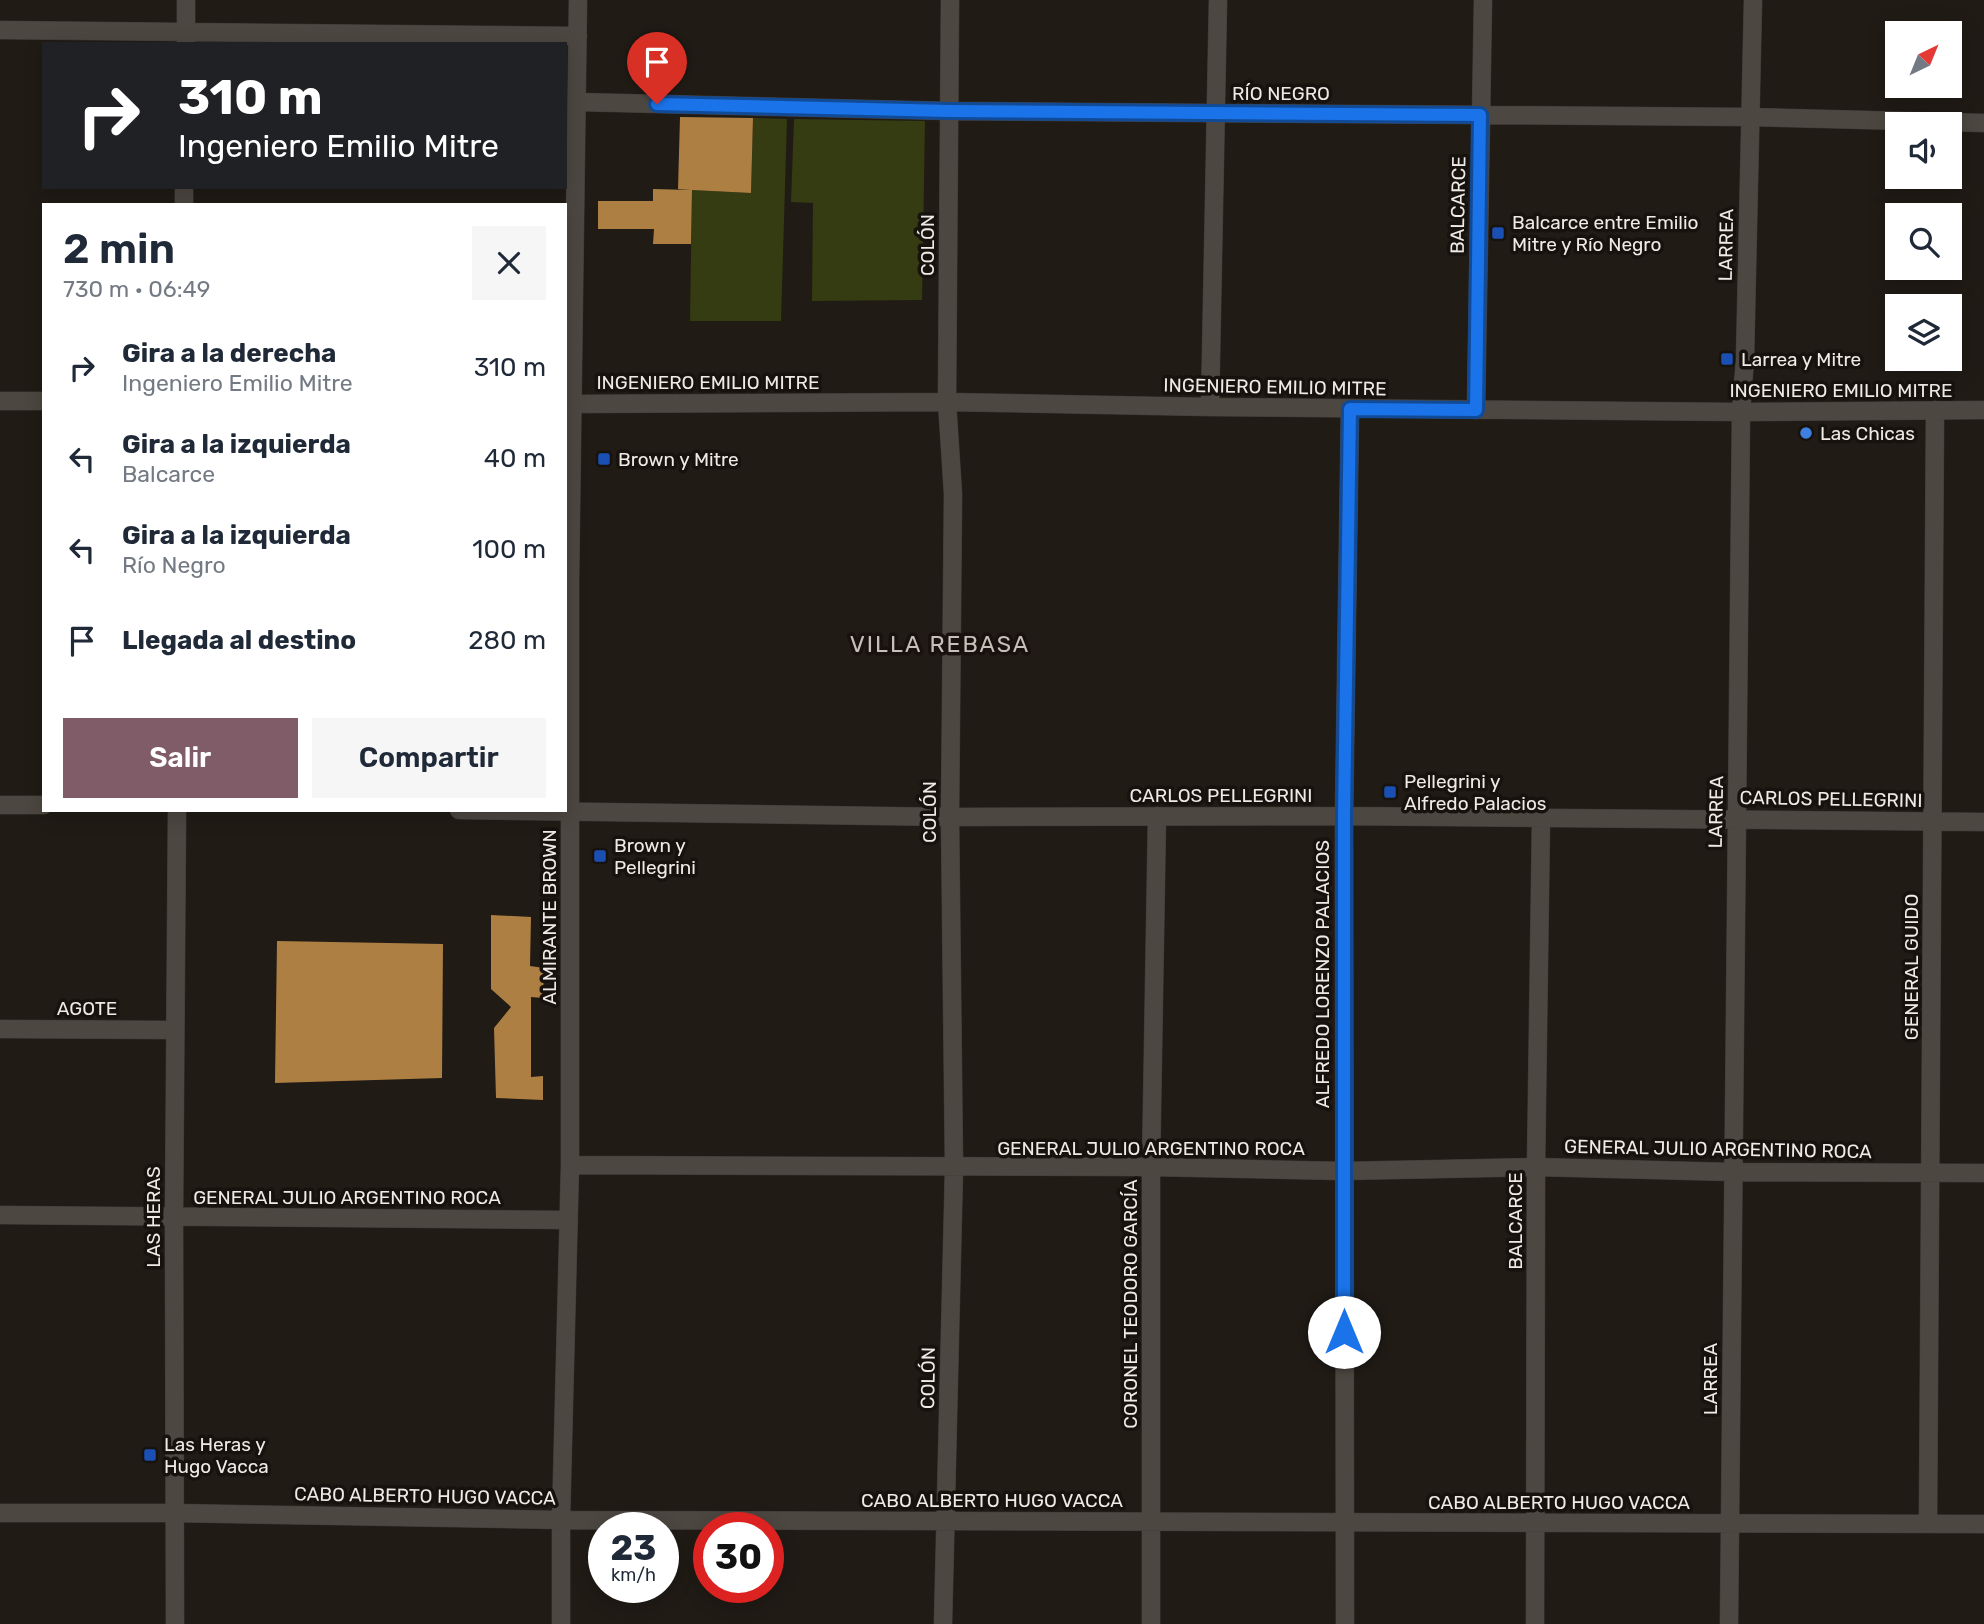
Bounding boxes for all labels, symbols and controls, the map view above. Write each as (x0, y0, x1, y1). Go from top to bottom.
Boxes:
north arrow (1885, 21, 1962, 98)
map controls (1885, 21, 1962, 371)
pin (627, 32, 687, 104)
icon: arrive (638, 43, 676, 81)
text: 310 m (178, 68, 323, 126)
icon: right (63, 70, 154, 161)
street label: RÍO NEGRO (1232, 82, 1330, 105)
button: sound (1885, 112, 1962, 189)
text: Ingeniero Emilio Mitre (178, 127, 499, 165)
street label: BALCARCE (1446, 156, 1470, 254)
button: search (1885, 203, 1962, 280)
street label: LARREA (1714, 208, 1738, 281)
place label: Balcarce entre Emilio Mitre y Río Negro (1512, 211, 1699, 256)
street label: COLÓN (916, 214, 939, 276)
text: 2 min (63, 224, 175, 274)
marker: Balcarce entre Emilio Mitre y Río Negro (1490, 225, 1506, 241)
button: close (472, 226, 546, 300)
text: 730 m · 06:49 (63, 275, 210, 303)
button: layers (1885, 294, 1962, 371)
text: Gira a la derecha (122, 338, 336, 369)
place label: Larrea y Mitre (1741, 348, 1861, 371)
icon: right (63, 349, 101, 387)
marker: Larrea y Mitre (1719, 351, 1735, 367)
text: 310 m (474, 352, 546, 383)
text: Ingeniero Emilio Mitre (122, 369, 353, 397)
street label: INGENIERO EMILIO MITRE (596, 371, 820, 394)
street label: INGENIERO EMILIO MITRE (1163, 374, 1387, 400)
street label: INGENIERO EMILIO MITRE (1729, 379, 1953, 402)
place label: Las Chicas (1820, 422, 1915, 445)
marker: Las Chicas (1798, 425, 1814, 441)
text: Gira a la izquierda (122, 429, 351, 460)
icon: left (63, 440, 101, 478)
text: 40 m (484, 443, 546, 474)
place label: Brown y Mitre (618, 448, 739, 471)
marker: Brown y Mitre (596, 451, 612, 467)
text: Balcarce (122, 460, 215, 488)
text: Gira a la izquierda (122, 520, 351, 551)
icon: left (63, 531, 101, 569)
text: 100 m (472, 534, 546, 565)
text: Río Negro (122, 551, 226, 579)
icon: arrive (63, 622, 101, 660)
text: Llegada al destino (122, 625, 356, 656)
text: 280 m (468, 625, 546, 656)
district label: VILLA REBASA (850, 630, 1030, 658)
button: Salir (63, 718, 298, 798)
button: Compartir (312, 718, 546, 798)
place label: Pellegrini y Alfredo Palacios (1404, 770, 1547, 815)
street label: LARREA (1704, 775, 1728, 848)
street label: COLÓN (918, 781, 941, 843)
street label: CARLOS PELLEGRINI (1130, 784, 1313, 807)
marker: Pellegrini y Alfredo Palacios (1382, 784, 1398, 800)
street label: CARLOS PELLEGRINI (1739, 786, 1923, 812)
street label: ALMIRANTE BROWN (538, 829, 561, 1005)
place label: Brown y Pellegrini (614, 834, 696, 879)
street label: ALFREDO LORENZO PALACIOS (1311, 840, 1334, 1108)
marker: Brown y Pellegrini (592, 848, 608, 864)
street label: GENERAL GUIDO (1900, 894, 1923, 1040)
street label: AGOTE (57, 997, 117, 1020)
street label: GENERAL JULIO ARGENTINO ROCA (1564, 1135, 1872, 1163)
street label: GENERAL JULIO ARGENTINO ROCA (997, 1137, 1305, 1160)
street label: LAS HERAS (142, 1166, 165, 1268)
street label: BALCARCE (1504, 1172, 1527, 1270)
street label: CORONEL TEODORO GARCÍA (1119, 1179, 1142, 1429)
street label: GENERAL JULIO ARGENTINO ROCA (193, 1186, 501, 1209)
position arrow (1307, 1295, 1381, 1369)
street label: LARREA (1699, 1342, 1722, 1415)
street label: COLÓN (916, 1347, 940, 1409)
place label: Las Heras y Hugo Vacca (164, 1433, 269, 1478)
marker: Las Heras y Hugo Vacca (142, 1447, 158, 1463)
street label: CABO ALBERTO HUGO VACCA (294, 1482, 556, 1510)
street label: CABO ALBERTO HUGO VACCA (861, 1489, 1123, 1512)
street label: CABO ALBERTO HUGO VACCA (1428, 1491, 1690, 1514)
speed limit sign: 30 (693, 1512, 784, 1603)
text: 23 (611, 1527, 656, 1569)
text: km/h (611, 1564, 656, 1586)

